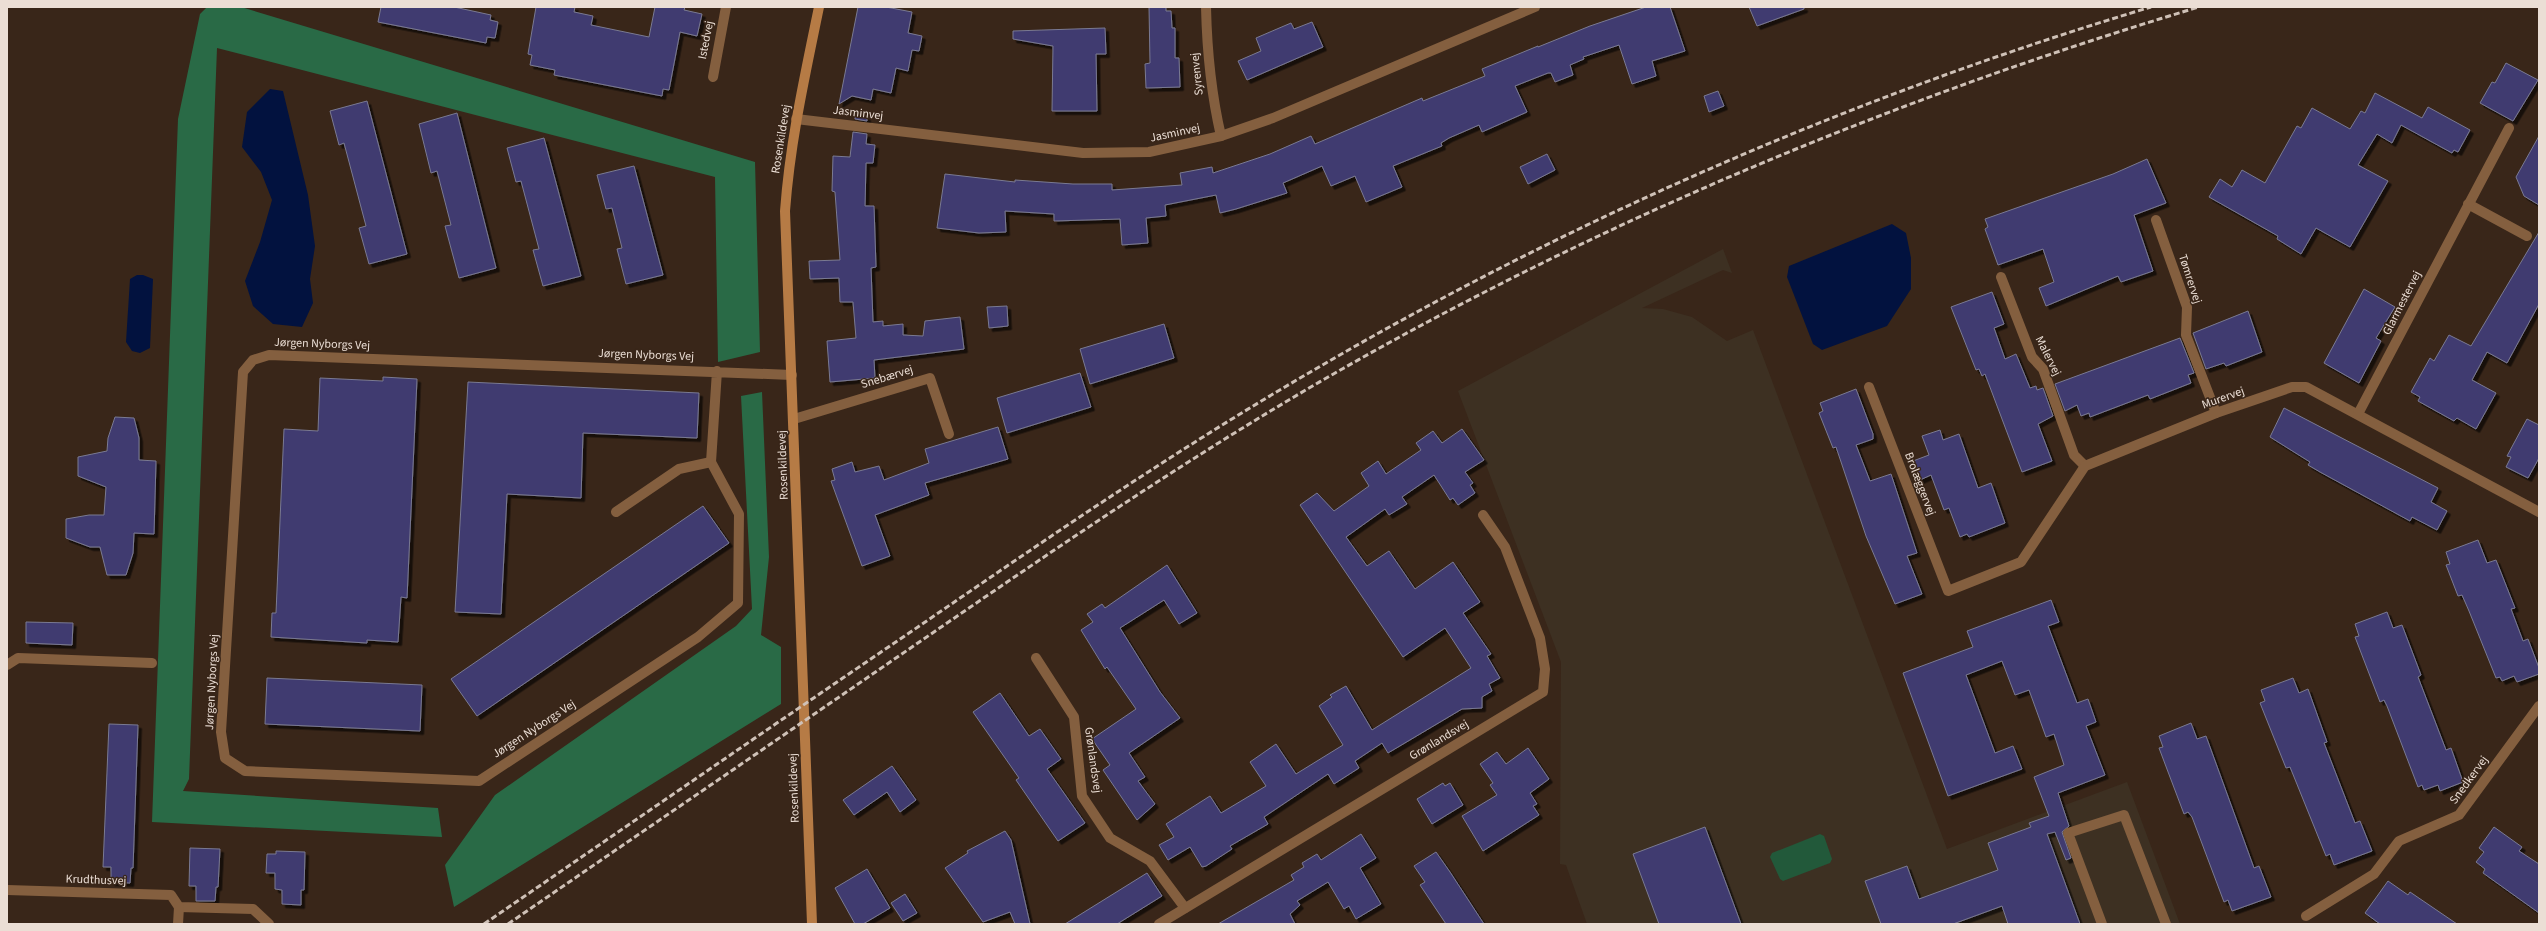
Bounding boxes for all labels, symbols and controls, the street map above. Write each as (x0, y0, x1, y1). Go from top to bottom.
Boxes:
street label: Istedvej (694, 19, 718, 61)
street label: Syrenvej (1186, 52, 1208, 96)
street label: Jasminvej (832, 101, 884, 125)
street label: Rosenkildevej (767, 103, 795, 175)
street label: Jasminvej (1148, 119, 1202, 147)
street label: Tømrervej (2174, 252, 2206, 306)
street label: Glarmestervej (2379, 268, 2426, 338)
street label: Malervej (2031, 333, 2065, 379)
street label: Jørgen Nyborgs Vej (274, 334, 370, 354)
street label: Jørgen Nyborgs Vej (598, 345, 694, 365)
street label: Snebærvej (859, 361, 915, 393)
street label: Murervej (2199, 382, 2247, 414)
street label: Rosenkildevej (773, 430, 793, 500)
street label: Brolæggervej (1900, 450, 1940, 518)
street label: Jørgen Nyborgs Vej (201, 634, 223, 730)
street label: Jørgen Nyborgs Vej (489, 696, 579, 762)
street label: Grønlandsvej (1406, 716, 1472, 764)
street label: Grønlandsvej (1080, 726, 1106, 794)
street label: Snedkervej (2446, 752, 2492, 808)
street label: Rosenkildevej (784, 753, 804, 823)
street label: Krudthusvej (65, 870, 127, 890)

